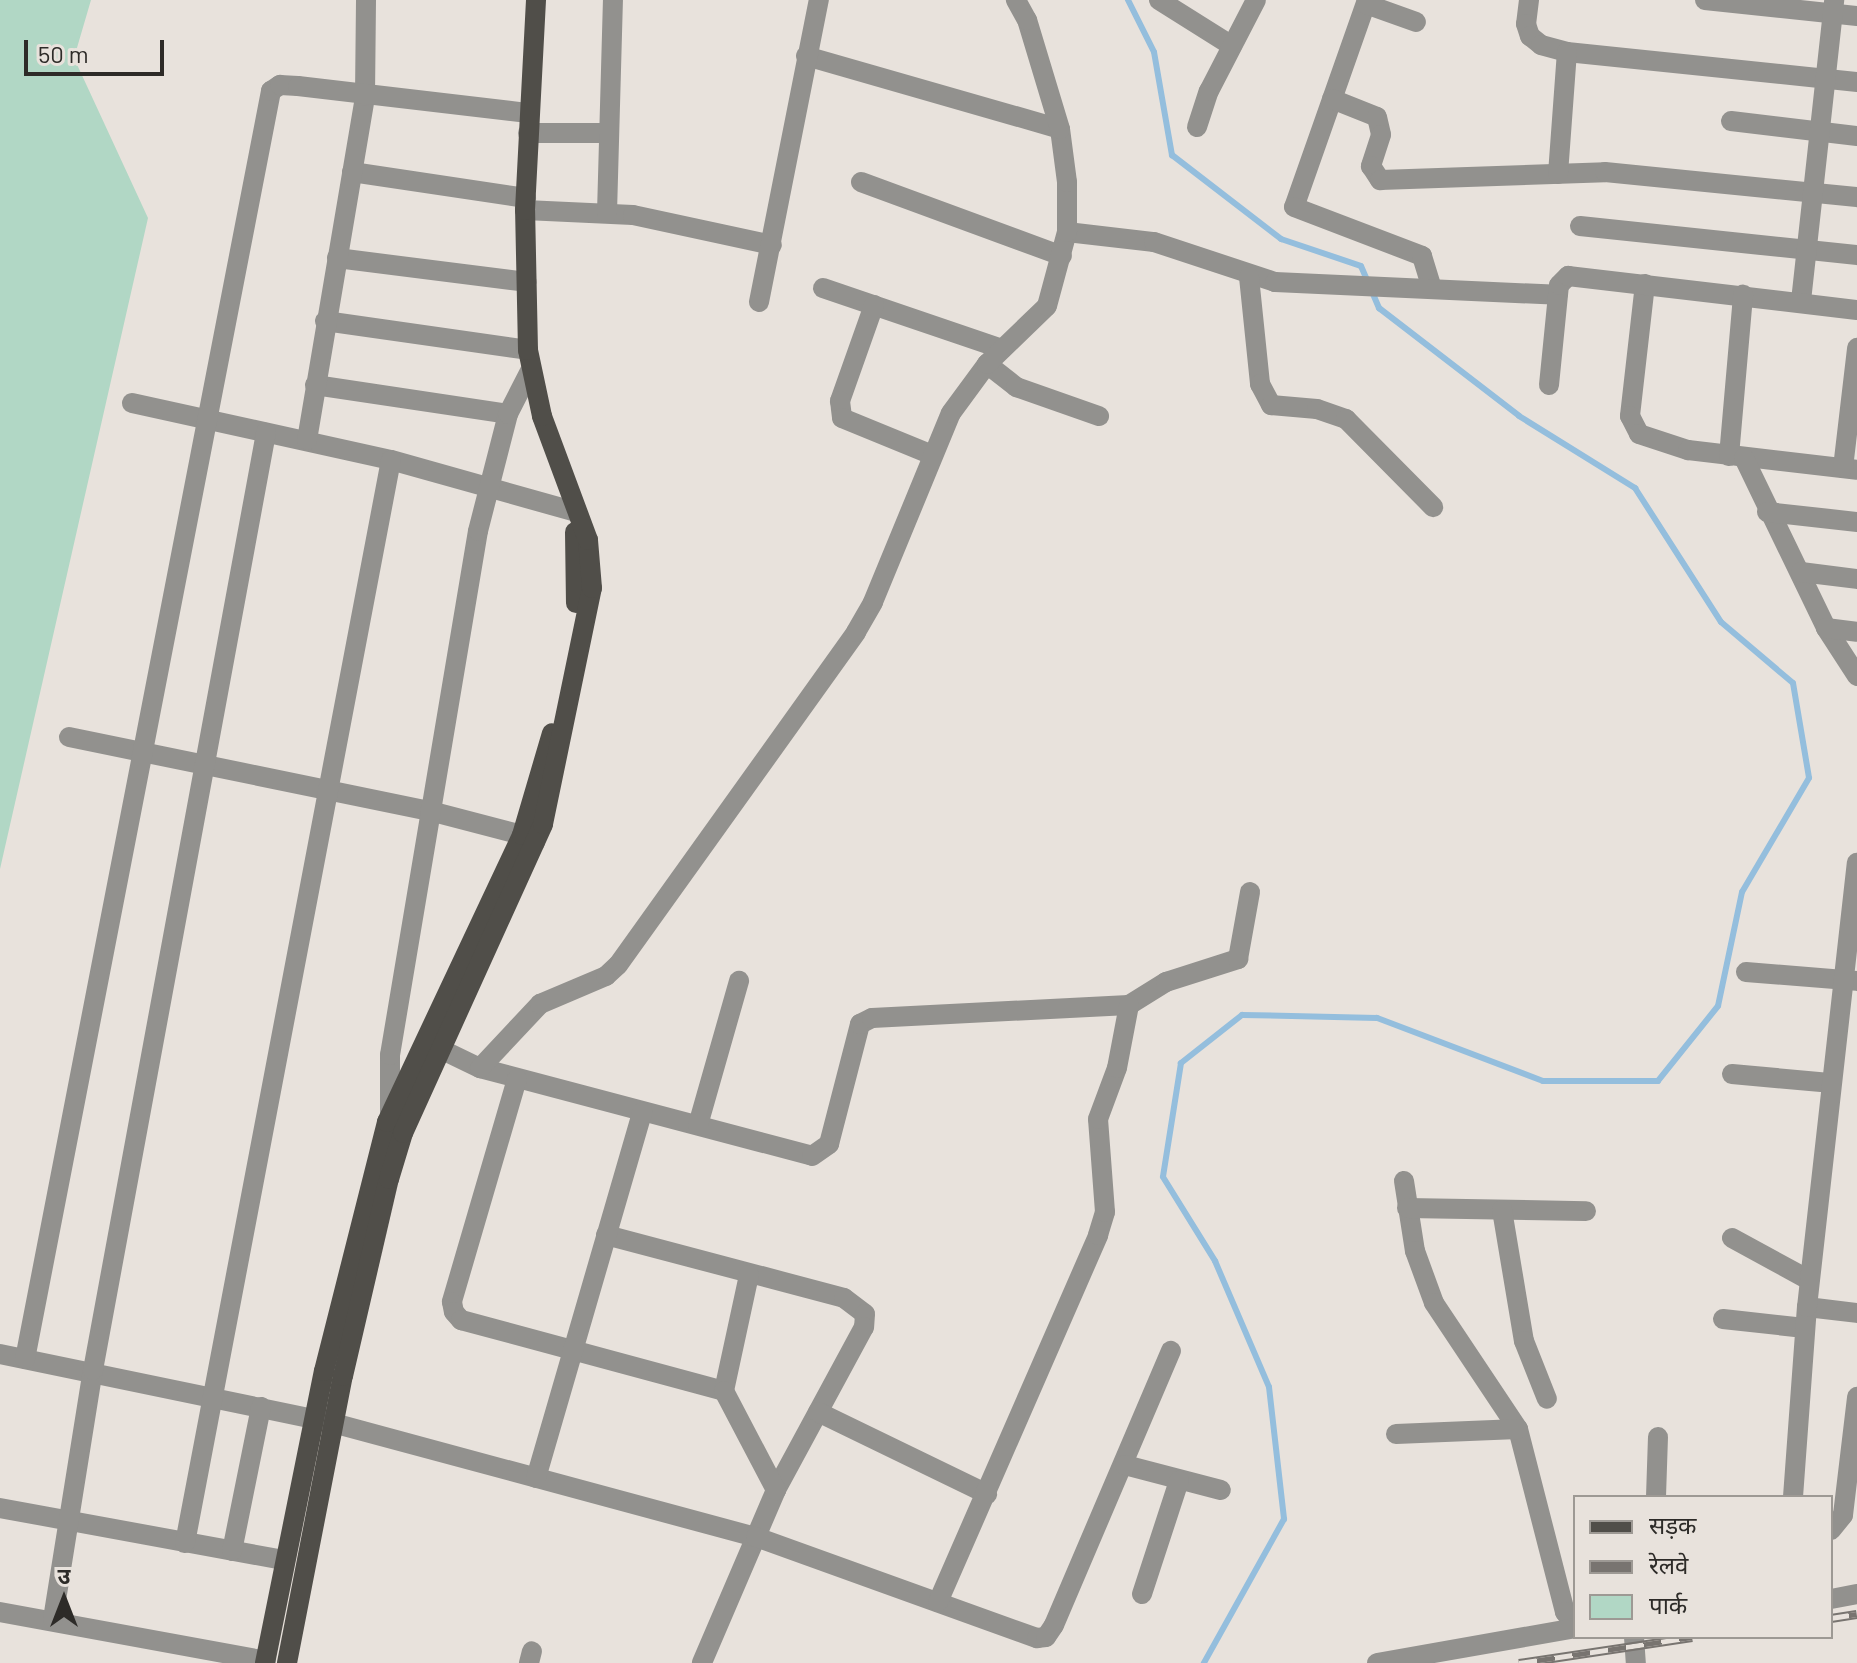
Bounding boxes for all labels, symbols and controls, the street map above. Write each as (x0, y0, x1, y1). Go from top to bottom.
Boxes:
scale bar (28, 24, 168, 74)
text: 50 m (38, 39, 89, 68)
legend (1573, 1495, 1833, 1639)
text: सड़क (1649, 1510, 1697, 1539)
text: रेलवे (1649, 1550, 1688, 1579)
north arrow (24, 1559, 104, 1639)
text: उ (58, 1562, 70, 1588)
text: पार्क (1649, 1590, 1687, 1619)

